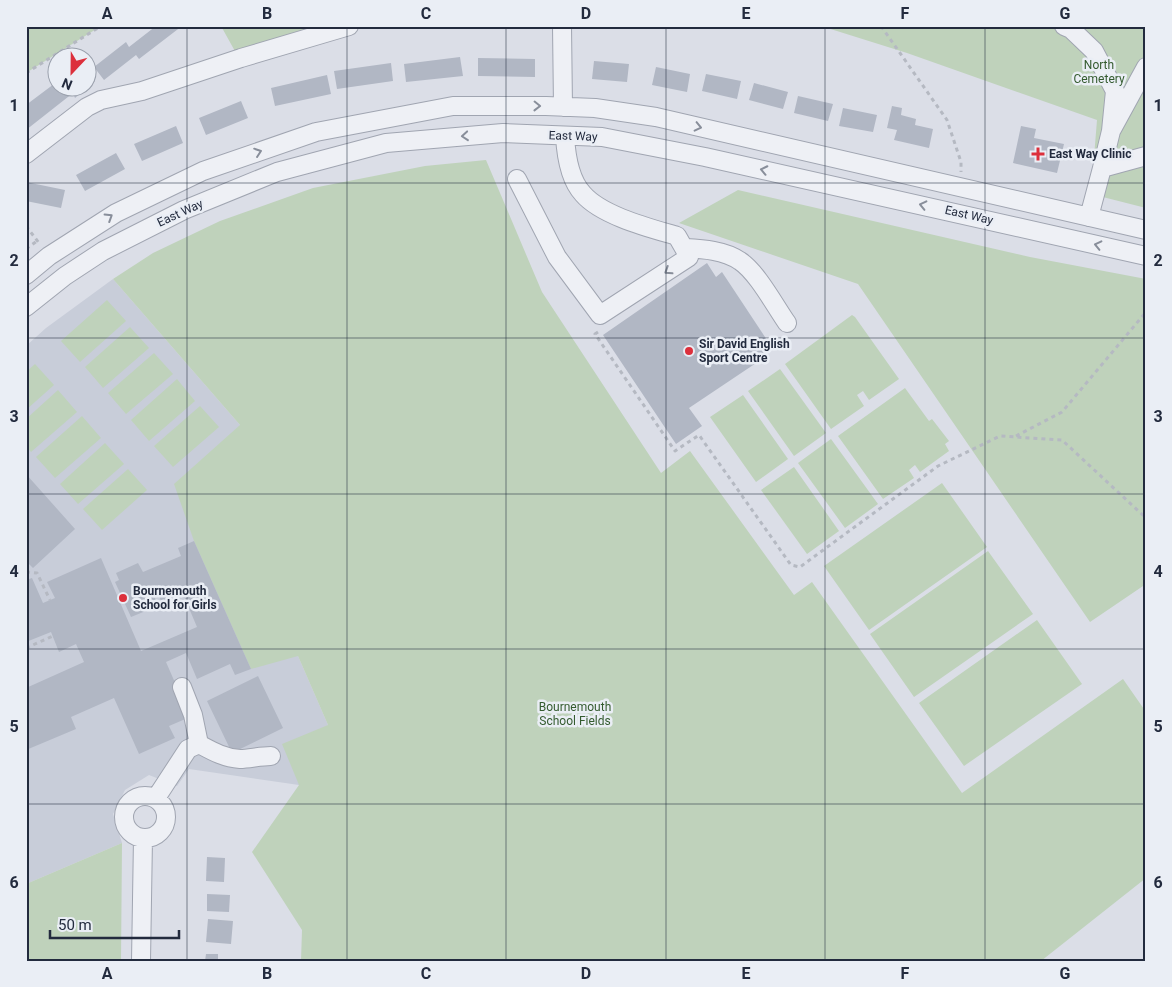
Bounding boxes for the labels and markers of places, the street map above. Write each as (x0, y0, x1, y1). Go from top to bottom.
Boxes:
marker: East Way Clinic (1031, 147, 1045, 161)
place label: East Way Clinic (1049, 147, 1131, 161)
place label: Sir David English Sport Centre (699, 337, 790, 365)
marker: Sir David English Sport Centre (683, 345, 695, 357)
place label: Bournemouth School for Girls (133, 584, 217, 612)
marker: Bournemouth School for Girls (117, 592, 129, 604)

